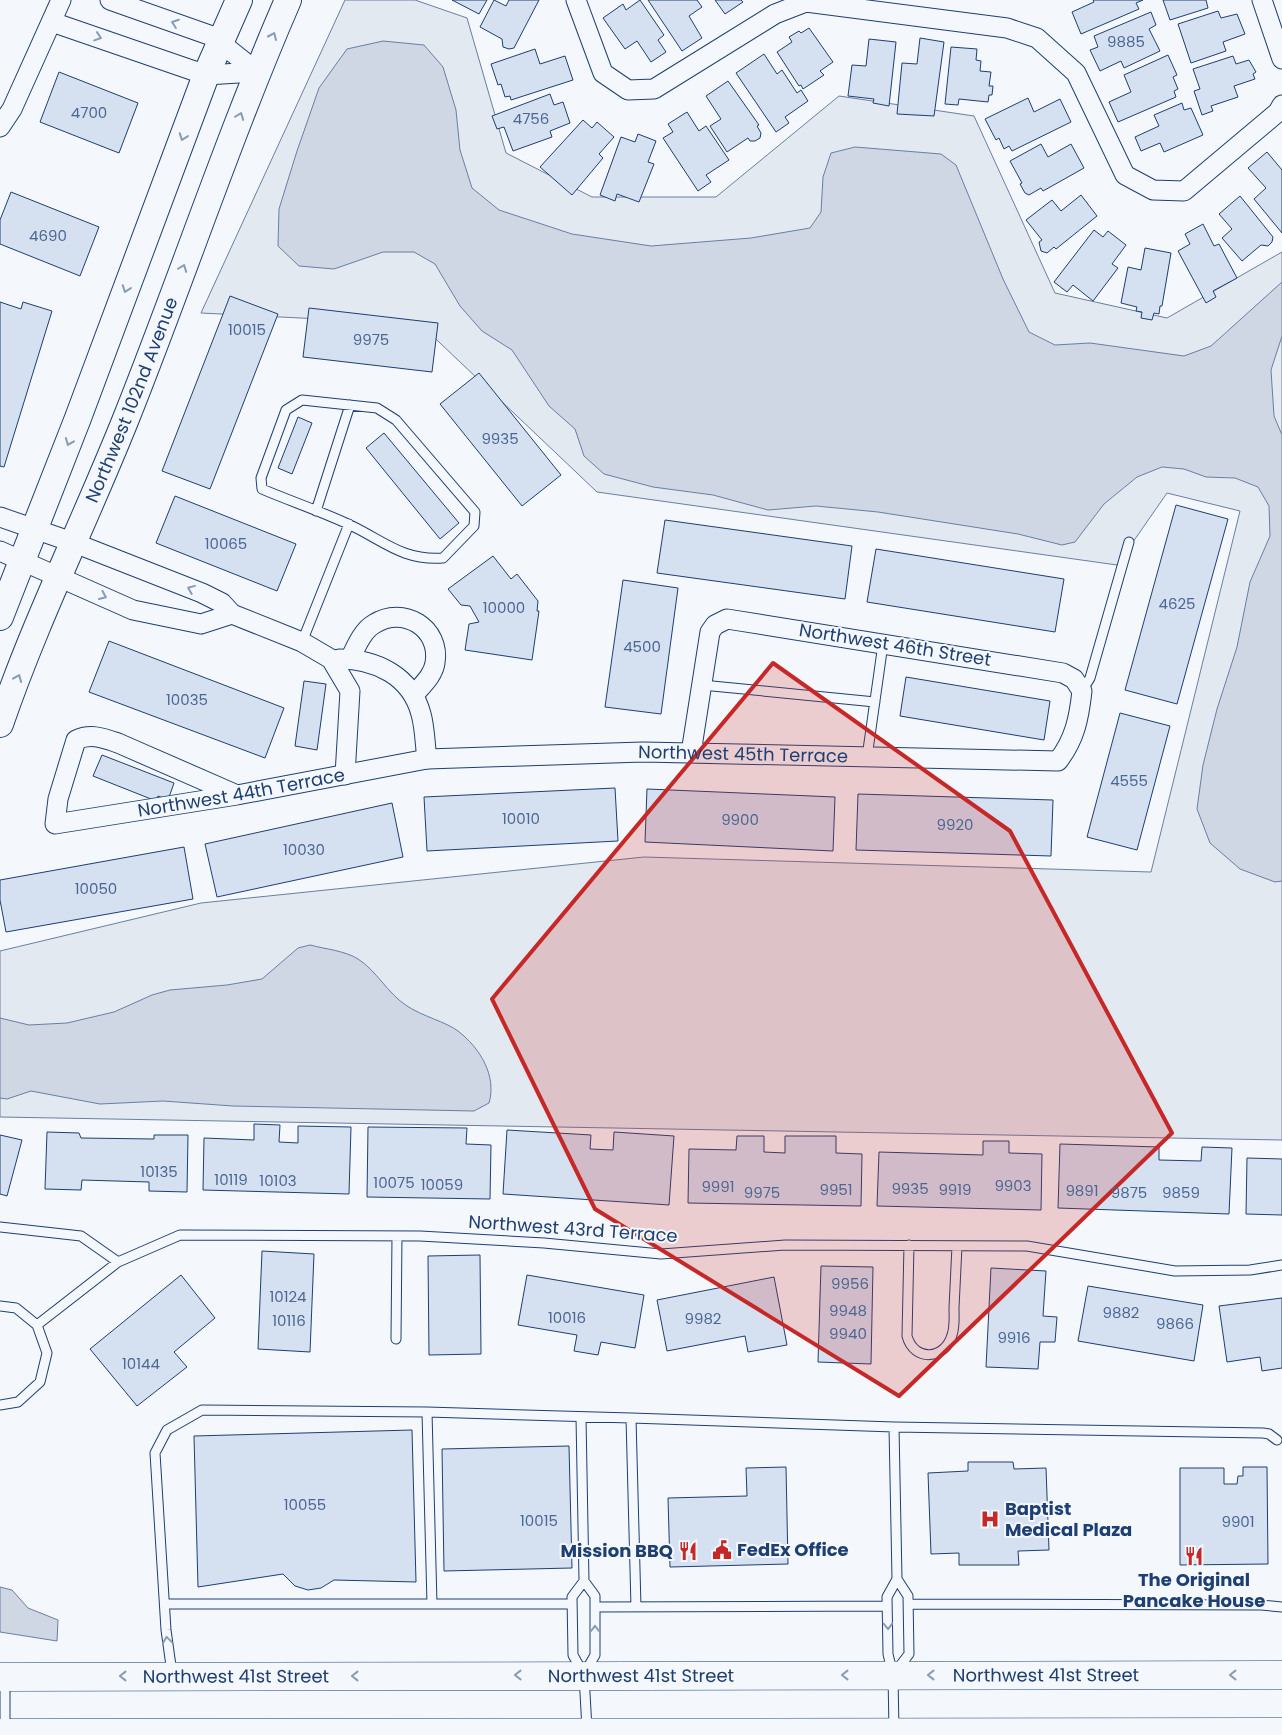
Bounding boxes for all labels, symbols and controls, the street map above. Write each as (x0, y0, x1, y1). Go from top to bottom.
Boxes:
one-way arrow (171, 19, 180, 29)
house number: 9885 (1107, 31, 1145, 52)
one-way arrow (94, 32, 102, 42)
one-way arrow (266, 32, 277, 41)
house number: 4700 (71, 102, 107, 123)
house number: 4756 (513, 108, 549, 129)
one-way arrow (234, 112, 244, 121)
one-way arrow (179, 132, 189, 141)
house number: 4690 (29, 225, 67, 246)
one-way arrow (177, 264, 187, 273)
one-way arrow (122, 285, 132, 293)
street label: Northwest 102nd Avenue (79, 293, 184, 506)
house number: 10015 (228, 319, 266, 340)
house number: 9975 (353, 329, 389, 350)
house number: 9935 (481, 428, 519, 449)
one-way arrow (65, 437, 75, 445)
house number: 10065 (205, 533, 247, 554)
one-way arrow (187, 585, 196, 595)
one-way arrow (98, 590, 107, 600)
house number: 4625 (1158, 593, 1196, 614)
house number: 10000 (483, 597, 525, 618)
street label: Northwest 46th Street (797, 617, 993, 672)
house number: 4500 (623, 636, 661, 657)
one-way arrow (12, 675, 22, 683)
house number: 10035 (166, 689, 208, 710)
street label: Northwest 45th Terrace (638, 739, 848, 768)
street label: Northwest 44th Terrace (136, 762, 347, 823)
house number: 4555 (1110, 770, 1148, 791)
house number: 10010 (502, 808, 540, 829)
house number: 9900 (721, 809, 759, 830)
house number: 9920 (937, 814, 973, 835)
house number: 10030 (283, 839, 325, 860)
house number: 10050 (75, 878, 117, 899)
house number: 10135 (140, 1161, 178, 1182)
house number: 10119 (214, 1169, 248, 1190)
house number: 10103 (259, 1170, 297, 1191)
house number: 10075 (373, 1172, 415, 1193)
house number: 10059 (421, 1174, 463, 1195)
house number: 9903 (994, 1175, 1032, 1196)
house number: 9991 (701, 1176, 735, 1197)
house number: 9935 (891, 1178, 929, 1199)
house number: 9951 (819, 1179, 853, 1200)
house number: 9919 (938, 1179, 972, 1200)
house number: 9891 (1065, 1180, 1099, 1201)
house number: 9975 (744, 1182, 780, 1203)
house number: 9875 (1111, 1182, 1147, 1203)
house number: 9859 (1162, 1182, 1200, 1203)
street label: Northwest 43rd Terrace (468, 1209, 679, 1248)
house number: 9956 (831, 1273, 869, 1294)
house number: 10124 (269, 1286, 307, 1307)
house number: 9948 (829, 1300, 867, 1321)
house number: 9882 (1102, 1302, 1140, 1323)
house number: 10016 (548, 1307, 586, 1328)
house number: 9982 (685, 1308, 722, 1329)
house number: 10116 (272, 1310, 306, 1331)
house number: 9866 (1156, 1313, 1194, 1334)
house number: 9940 (829, 1323, 867, 1344)
house number: 9916 (997, 1327, 1031, 1348)
house number: 10144 (122, 1353, 160, 1374)
house number: 10055 (284, 1494, 326, 1515)
place label: Baptist Medical Plaza (1005, 1496, 1132, 1542)
hospital icon: Baptist Medical Plaza (979, 1508, 1001, 1530)
house number: 10015 (520, 1510, 558, 1531)
house number: 9901 (1221, 1511, 1255, 1532)
place label: FedEx Office (737, 1537, 849, 1562)
place label: Mission BBQ (560, 1538, 673, 1563)
public building icon: FedEx Office (711, 1539, 733, 1561)
restaurant icon: Mission BBQ (677, 1540, 699, 1562)
restaurant icon: The Original Pancake House (1183, 1545, 1205, 1567)
place label: The Original Pancake House (1123, 1567, 1265, 1613)
one-way arrow (882, 1622, 893, 1630)
one-way arrow (590, 1625, 600, 1633)
one-way arrow (163, 1636, 173, 1644)
street label: Northwest 41st Street (953, 1662, 1139, 1688)
street label: Northwest 41st Street (143, 1663, 329, 1689)
street label: Northwest 41st Street (548, 1663, 734, 1688)
one-way arrow (513, 1670, 521, 1680)
one-way arrow (840, 1670, 848, 1680)
one-way arrow (927, 1670, 934, 1680)
one-way arrow (1229, 1670, 1237, 1680)
one-way arrow (118, 1671, 126, 1681)
one-way arrow (351, 1671, 358, 1681)

